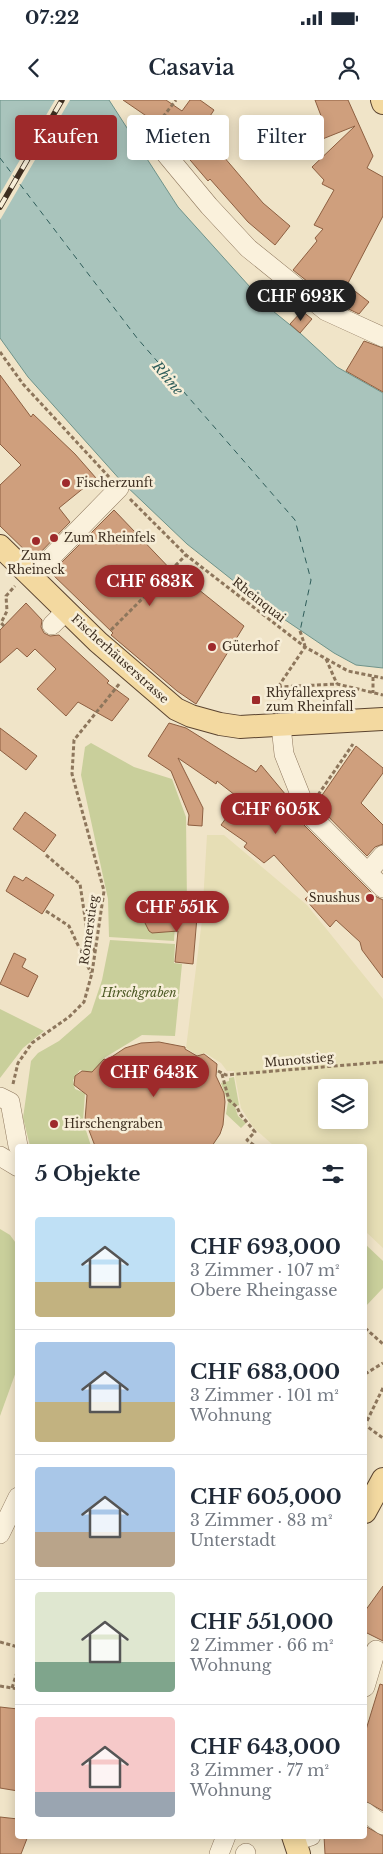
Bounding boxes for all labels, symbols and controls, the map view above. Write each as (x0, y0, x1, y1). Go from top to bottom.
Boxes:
text: 07:22 (25, 6, 79, 29)
icon: back (20, 54, 48, 82)
text: Casavia (148, 54, 235, 81)
icon: person (335, 54, 363, 82)
chip: Kaufen (15, 115, 117, 160)
chip: Mieten (127, 115, 229, 160)
chip: Filter (239, 115, 324, 160)
pin: CHF 693K (249, 280, 353, 322)
text: CHF 693K (257, 286, 345, 306)
water label: Rhine (148, 357, 188, 399)
place label: Fischerzunft (76, 475, 154, 490)
marker: Fischerzunft (60, 477, 72, 489)
place label: Zum Rheinfels (64, 530, 156, 545)
marker: Zum Rheinfels (48, 532, 60, 544)
marker: Zum Rheineck (30, 535, 42, 547)
place label: Zum Rheineck (7, 548, 65, 577)
pin: CHF 683K (98, 564, 202, 607)
text: CHF 683K (106, 571, 194, 591)
street label: Rheinquai (230, 574, 289, 625)
street label: Fischerhäuserstrasse (68, 611, 172, 706)
place label: Güterhof (222, 639, 281, 654)
marker: Güterhof (206, 641, 218, 653)
place label: Rhyfallexpress zum Rheinfall (266, 685, 356, 714)
marker: Rhyfallexpress zum Rheinfall (250, 694, 262, 706)
pin: CHF 605K (224, 792, 328, 835)
text: CHF 605K (232, 799, 320, 819)
pin: CHF 551K (125, 890, 229, 933)
place label: Snushus (309, 890, 360, 905)
marker: Snushus (364, 892, 376, 904)
street label: Römerstieg (76, 893, 101, 966)
text: CHF 551K (136, 897, 218, 917)
park label: Hirschgraben (100, 985, 177, 1000)
street label: Munotstieg (264, 1049, 335, 1070)
pin: CHF 643K (102, 1056, 206, 1098)
text: CHF 643K (110, 1062, 198, 1082)
map controls (318, 1079, 368, 1129)
button: layers (318, 1079, 368, 1129)
place label: Hirschengraben (64, 1116, 163, 1131)
marker: Hirschengraben (48, 1118, 60, 1130)
icon: filters (319, 1160, 347, 1188)
text: 5 Objekte (35, 1161, 141, 1187)
text: CHF 693,000 (190, 1234, 341, 1260)
icon: home (75, 1237, 135, 1297)
text: 3 Zimmer · 107 m² (190, 1260, 340, 1280)
text: Obere Rheingasse (190, 1280, 337, 1300)
text: CHF 683,000 (190, 1359, 340, 1385)
icon: home (75, 1362, 135, 1422)
text: 3 Zimmer · 101 m² (190, 1385, 339, 1405)
text: Wohnung (190, 1405, 271, 1425)
text: CHF 605,000 (190, 1484, 342, 1510)
icon: home (75, 1487, 135, 1547)
text: 3 Zimmer · 83 m² (190, 1510, 333, 1530)
text: Unterstadt (190, 1530, 276, 1550)
text: CHF 551,000 (190, 1609, 333, 1635)
icon: home (75, 1612, 135, 1672)
text: 2 Zimmer · 66 m² (190, 1635, 334, 1655)
text: Wohnung (190, 1655, 271, 1675)
text: CHF 643,000 (190, 1734, 341, 1760)
icon: home (75, 1737, 135, 1797)
text: 3 Zimmer · 77 m² (190, 1760, 329, 1780)
text: Wohnung (190, 1780, 271, 1800)

